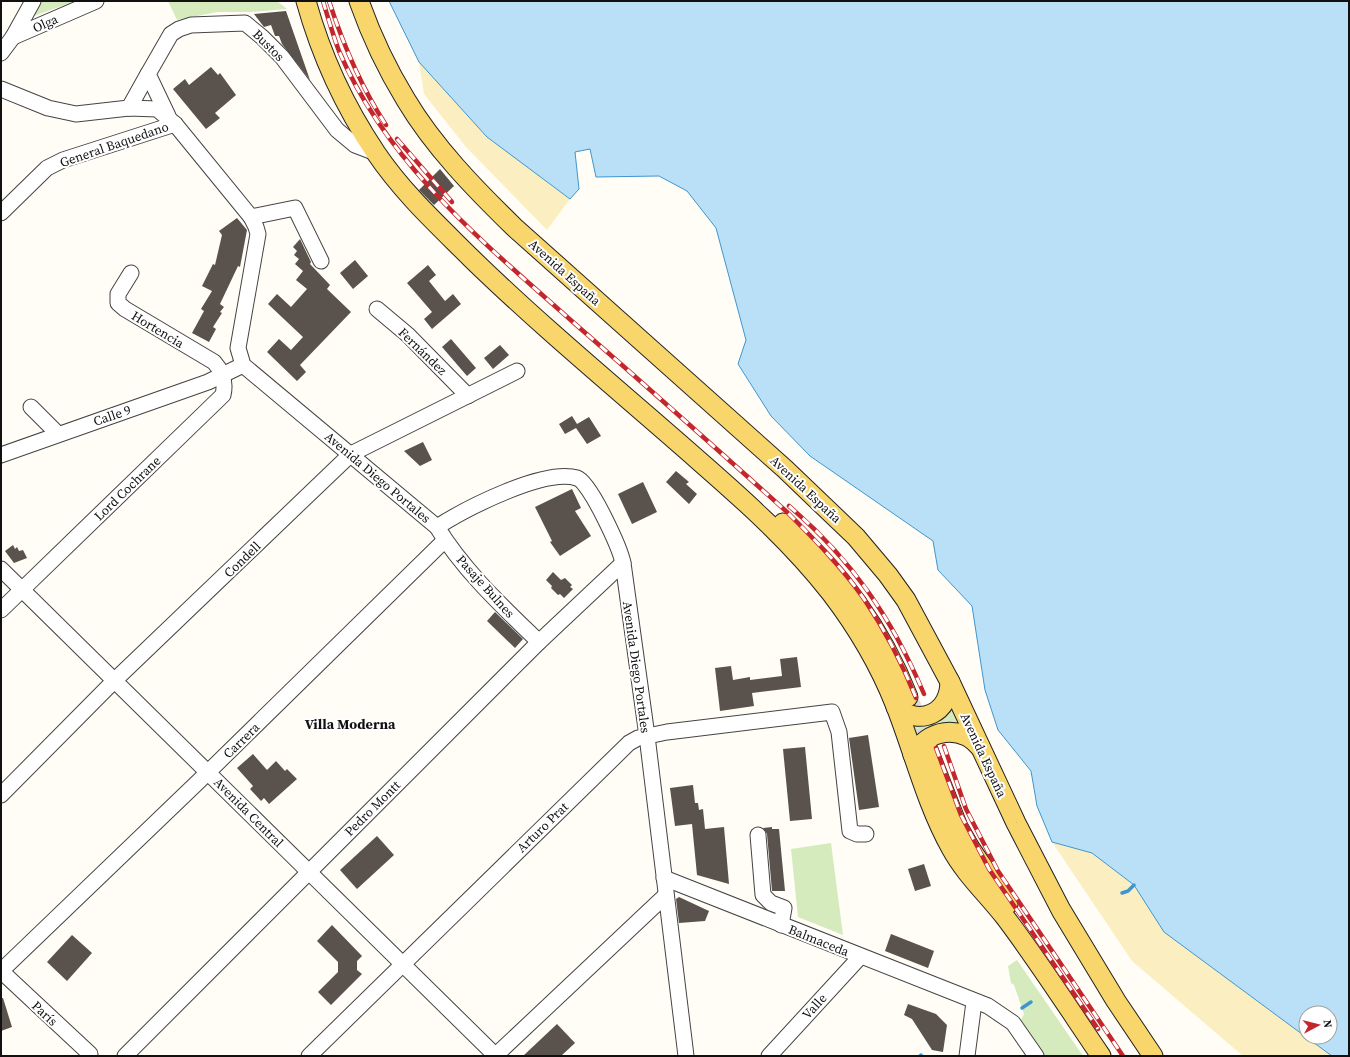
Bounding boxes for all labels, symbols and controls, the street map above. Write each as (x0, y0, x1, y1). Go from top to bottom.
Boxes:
street label: Olga (30, 10, 61, 37)
street label: Bustos (249, 26, 288, 65)
street label: General Baquedano (58, 118, 171, 171)
street label: Avenida España (525, 235, 605, 310)
street label: Hortencia (128, 307, 187, 352)
street label: Fernández (395, 324, 451, 379)
street label: Calle 9 (91, 401, 133, 430)
street label: Avenida Diego Portales (321, 428, 434, 527)
street label: Lord Cochrane (90, 452, 165, 524)
street label: Avenida España (766, 452, 845, 527)
street label: Condell (220, 538, 264, 581)
street label: Pasaje Bulnes (453, 551, 519, 622)
street label: Avenida Diego Portales (619, 600, 654, 735)
street label: Avenida España (957, 710, 1011, 801)
district label: Villa Moderna (305, 714, 396, 734)
street label: Carrera (220, 719, 263, 762)
street label: Avenida Central (210, 774, 287, 851)
street label: Pedro Montt (341, 776, 404, 840)
street label: Arturo Prat (513, 798, 572, 856)
street label: Balmaceda (786, 921, 852, 960)
street label: Valle (798, 990, 831, 1023)
street label: París (28, 997, 61, 1030)
north arrow (1298, 1005, 1338, 1045)
text: N (1319, 1019, 1335, 1029)

